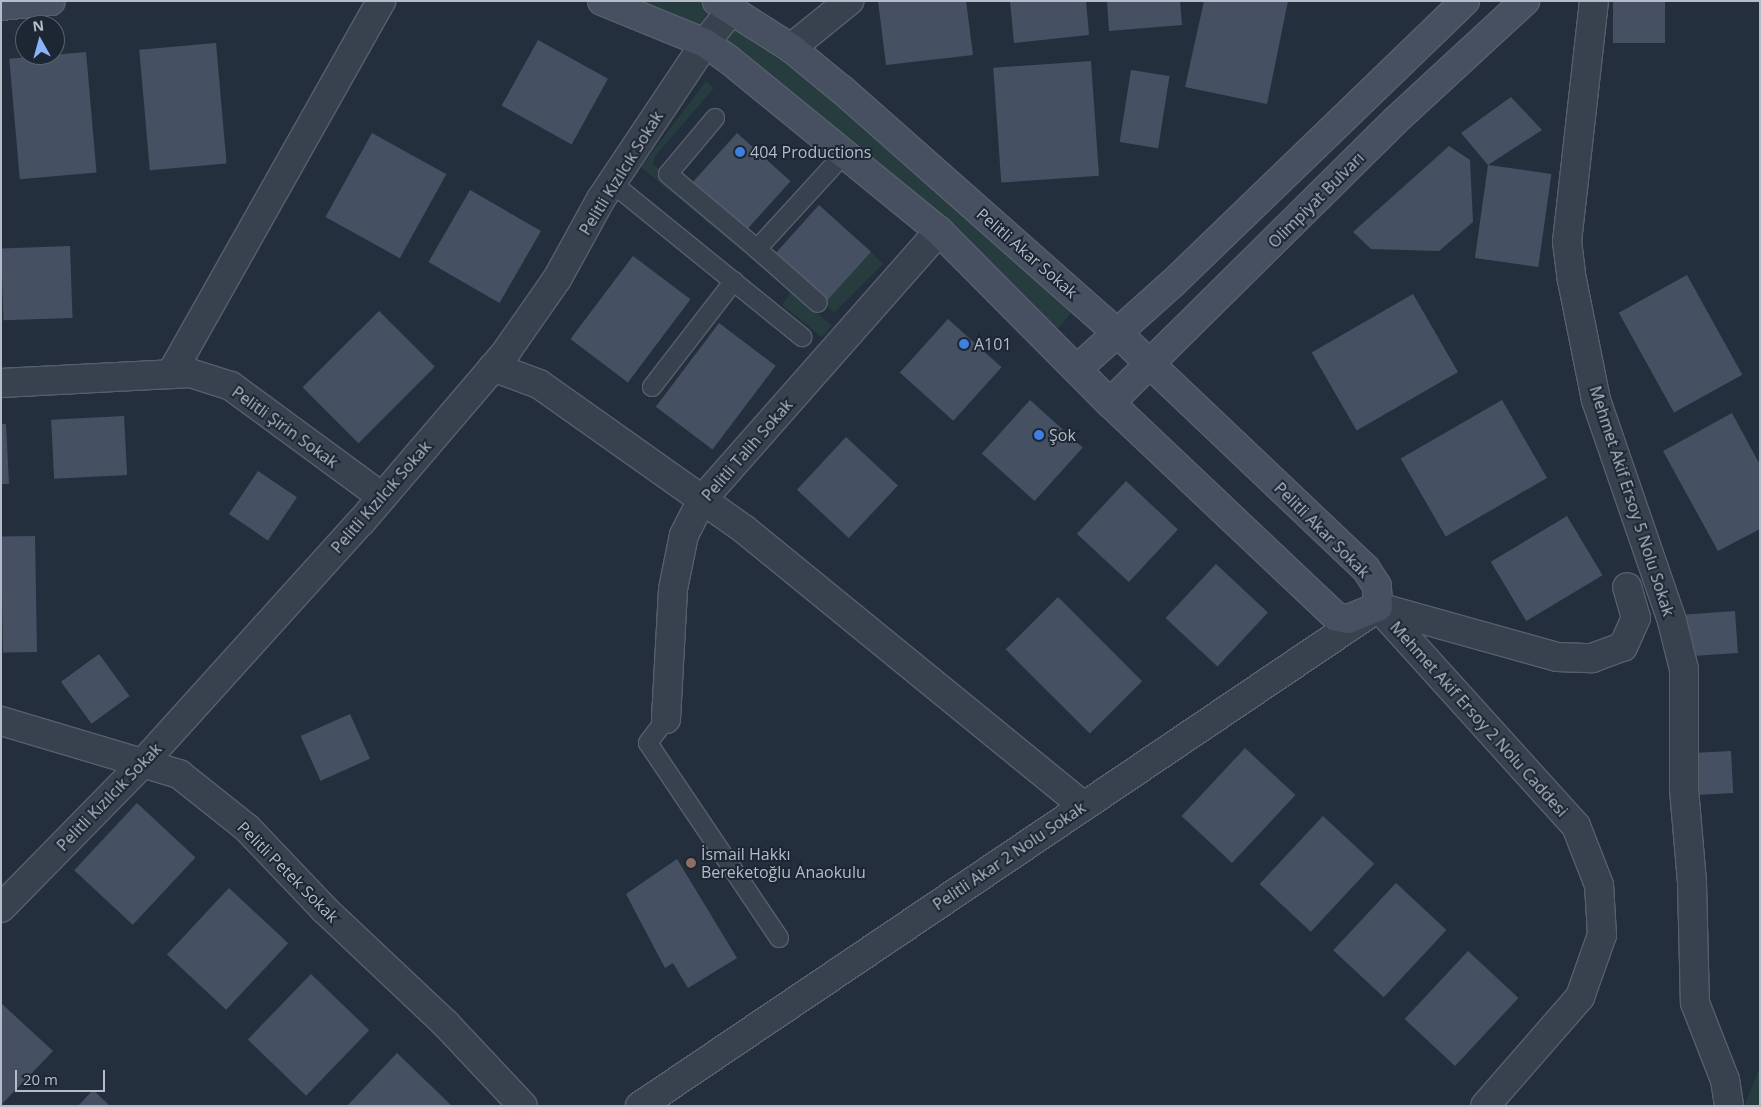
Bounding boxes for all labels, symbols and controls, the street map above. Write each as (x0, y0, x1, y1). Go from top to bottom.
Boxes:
north arrow (15, 15, 65, 65)
text: N (31, 15, 45, 36)
street label: Pelitli Kızılcık Sokak (575, 108, 667, 238)
place label: 404 Productions (750, 142, 871, 162)
marker: 404 Productions (734, 146, 746, 158)
street label: Olimpiyat Bulvarı (1264, 148, 1368, 252)
street label: Pelitli Akar Sokak (973, 204, 1081, 302)
place label: A101 (974, 334, 1012, 354)
marker: A101 (958, 338, 970, 350)
street label: Pelitli Şirin Sokak (228, 382, 342, 472)
street label: Mehmet Akif Ersoy 5 Nolu Sokak (1586, 383, 1678, 619)
street label: Pelitli Talih Sokak (698, 395, 796, 505)
place label: Şok (1049, 425, 1076, 445)
marker: Şok (1033, 429, 1045, 441)
street label: Pelitli Kızılcık Sokak (327, 437, 435, 557)
street label: Pelitli Akar Sokak (1270, 478, 1374, 582)
street label: Mehmet Akif Ersoy 2 Nolu Caddesi (1386, 617, 1572, 821)
street label: Pelitli Kızılcık Sokak (53, 739, 165, 855)
street label: Pelitli Akar 2 Nolu Sokak (929, 798, 1089, 914)
street label: Pelitli Petek Sokak (234, 818, 342, 926)
place label: İsmail Hakkı Bereketoğlu Anaokulu (701, 844, 866, 882)
marker: İsmail Hakkı Bereketoğlu Anaokulu (685, 857, 697, 869)
scale bar (18, 1060, 108, 1092)
text: 20 m (23, 1069, 58, 1089)

